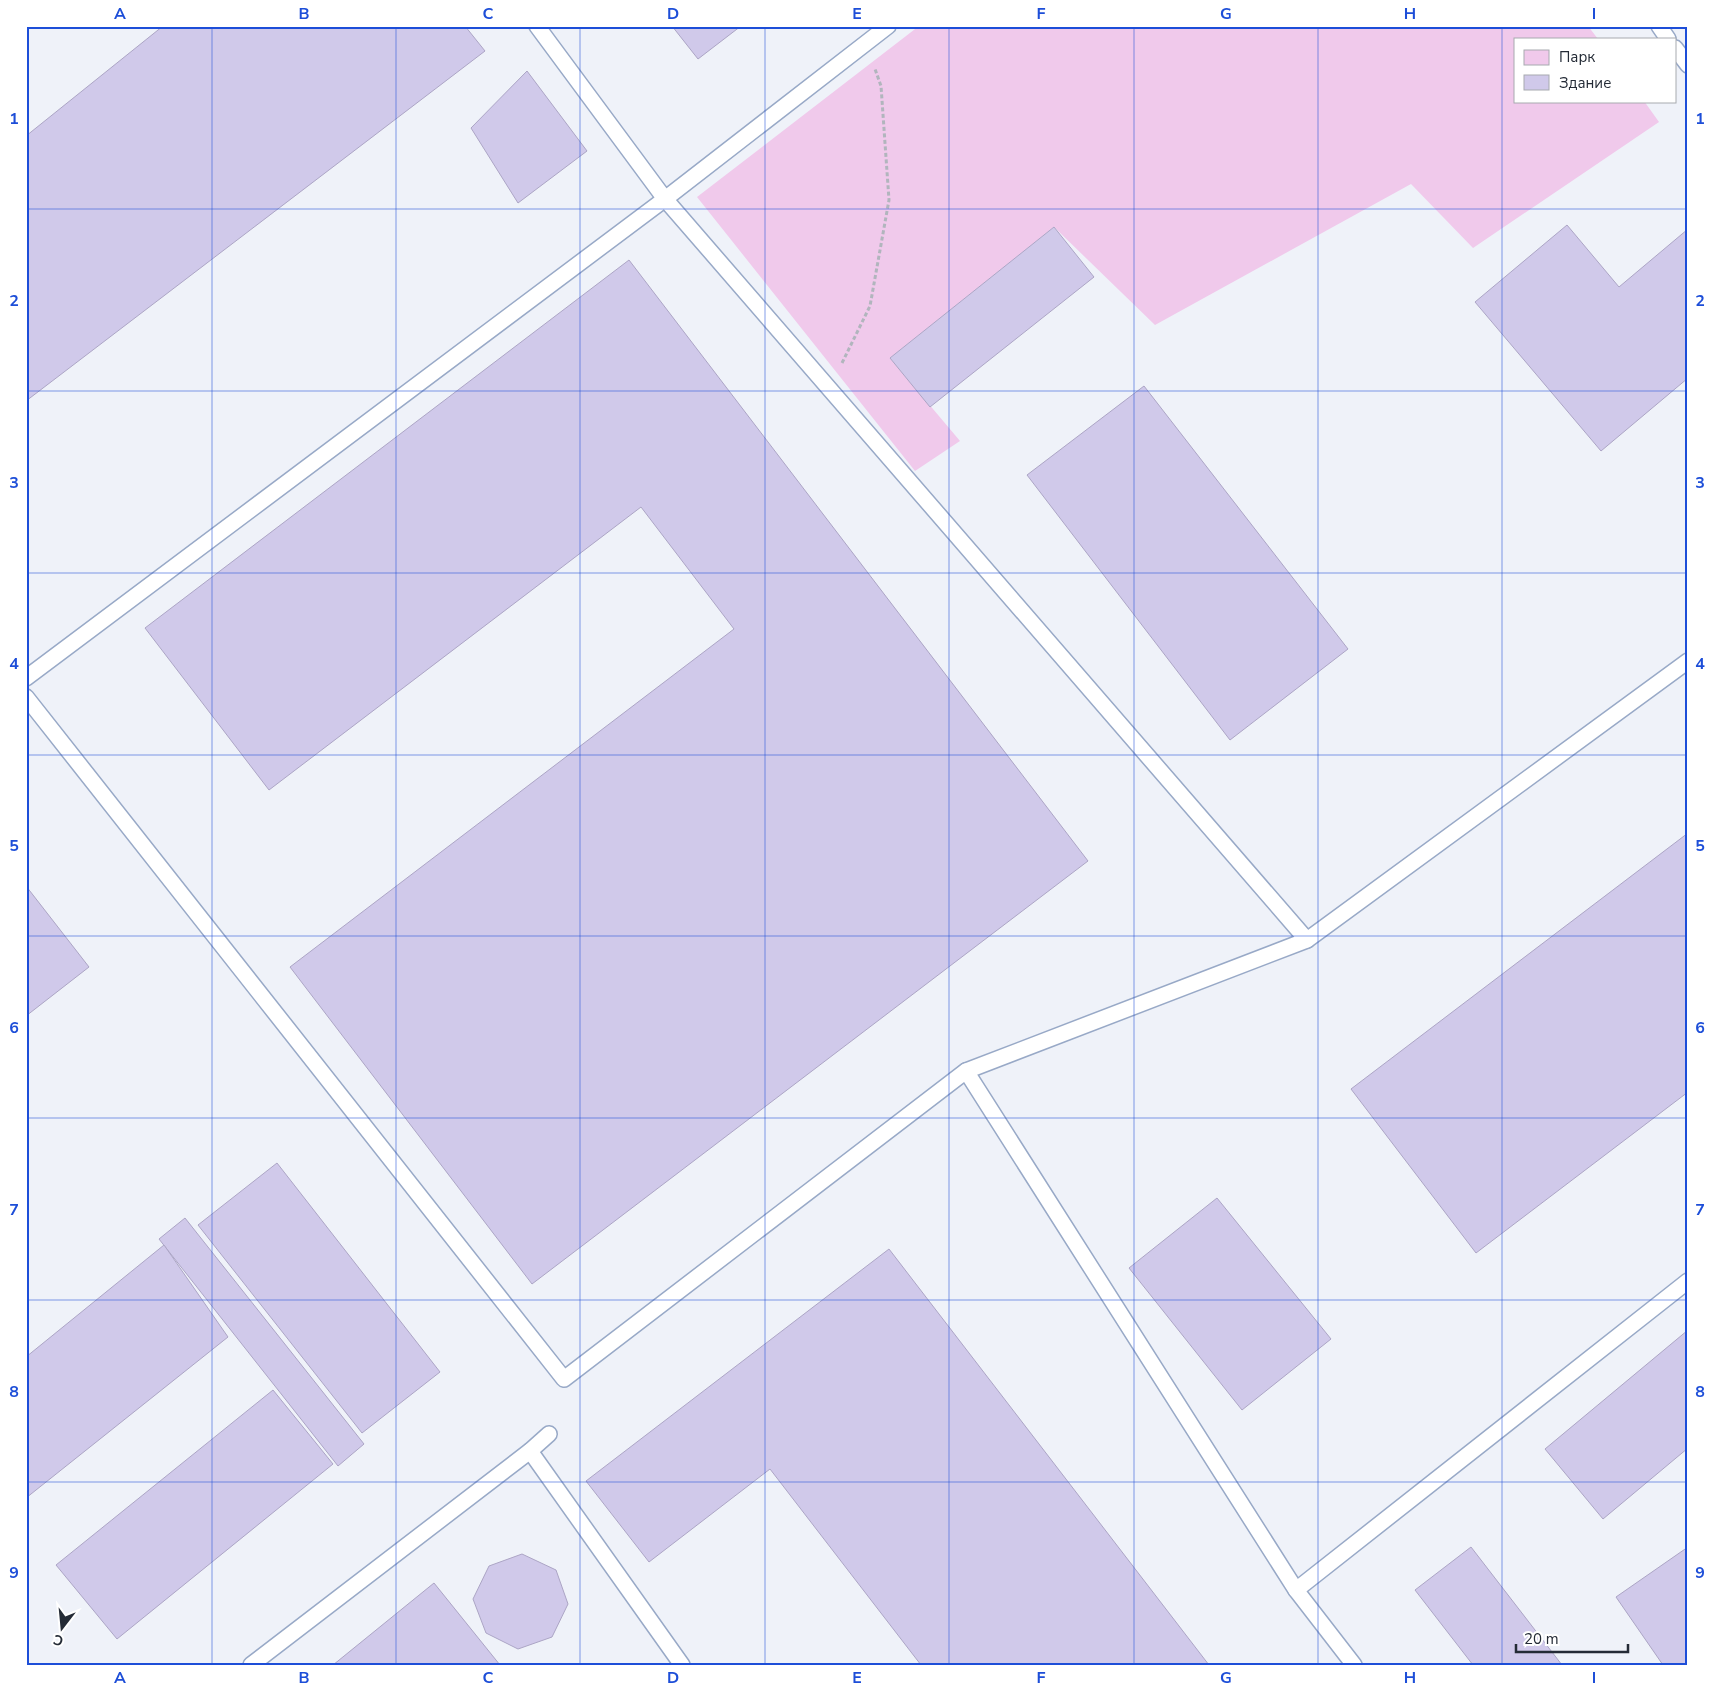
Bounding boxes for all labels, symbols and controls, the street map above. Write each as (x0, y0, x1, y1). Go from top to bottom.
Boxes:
text: A (114, 3, 126, 25)
text: B (298, 3, 310, 25)
text: C (483, 3, 494, 25)
text: D (667, 3, 679, 25)
text: E (852, 3, 862, 25)
text: F (1037, 3, 1046, 25)
text: G (1220, 3, 1232, 25)
text: H (1404, 3, 1416, 25)
text: I (1592, 3, 1596, 25)
legend (1514, 38, 1676, 102)
text: Парк (1559, 47, 1595, 67)
text: Здание (1559, 73, 1611, 93)
text: 1 (9, 108, 19, 130)
text: 1 (1695, 108, 1705, 130)
text: 2 (9, 290, 19, 312)
text: 2 (1695, 290, 1705, 312)
text: 3 (9, 472, 19, 494)
text: 3 (1695, 472, 1705, 494)
text: 4 (9, 653, 19, 675)
text: 4 (1695, 653, 1705, 675)
text: 5 (9, 835, 19, 857)
text: 5 (1695, 835, 1705, 857)
text: 6 (9, 1017, 19, 1039)
text: 6 (1695, 1017, 1705, 1039)
text: 7 (9, 1199, 19, 1221)
text: 7 (1695, 1199, 1705, 1221)
text: 8 (9, 1381, 19, 1403)
text: 8 (1695, 1381, 1705, 1403)
text: 9 (9, 1562, 19, 1584)
text: 9 (1695, 1562, 1705, 1584)
north arrow (38, 1604, 88, 1654)
scale bar (1516, 1621, 1629, 1653)
text: С (51, 1629, 66, 1650)
text: 20 m (1524, 1629, 1559, 1649)
text: A (114, 1667, 126, 1689)
text: B (298, 1667, 310, 1689)
text: C (483, 1667, 494, 1689)
text: D (667, 1667, 679, 1689)
text: E (852, 1667, 862, 1689)
text: F (1037, 1667, 1046, 1689)
text: G (1220, 1667, 1232, 1689)
text: H (1404, 1667, 1416, 1689)
text: I (1592, 1667, 1596, 1689)

